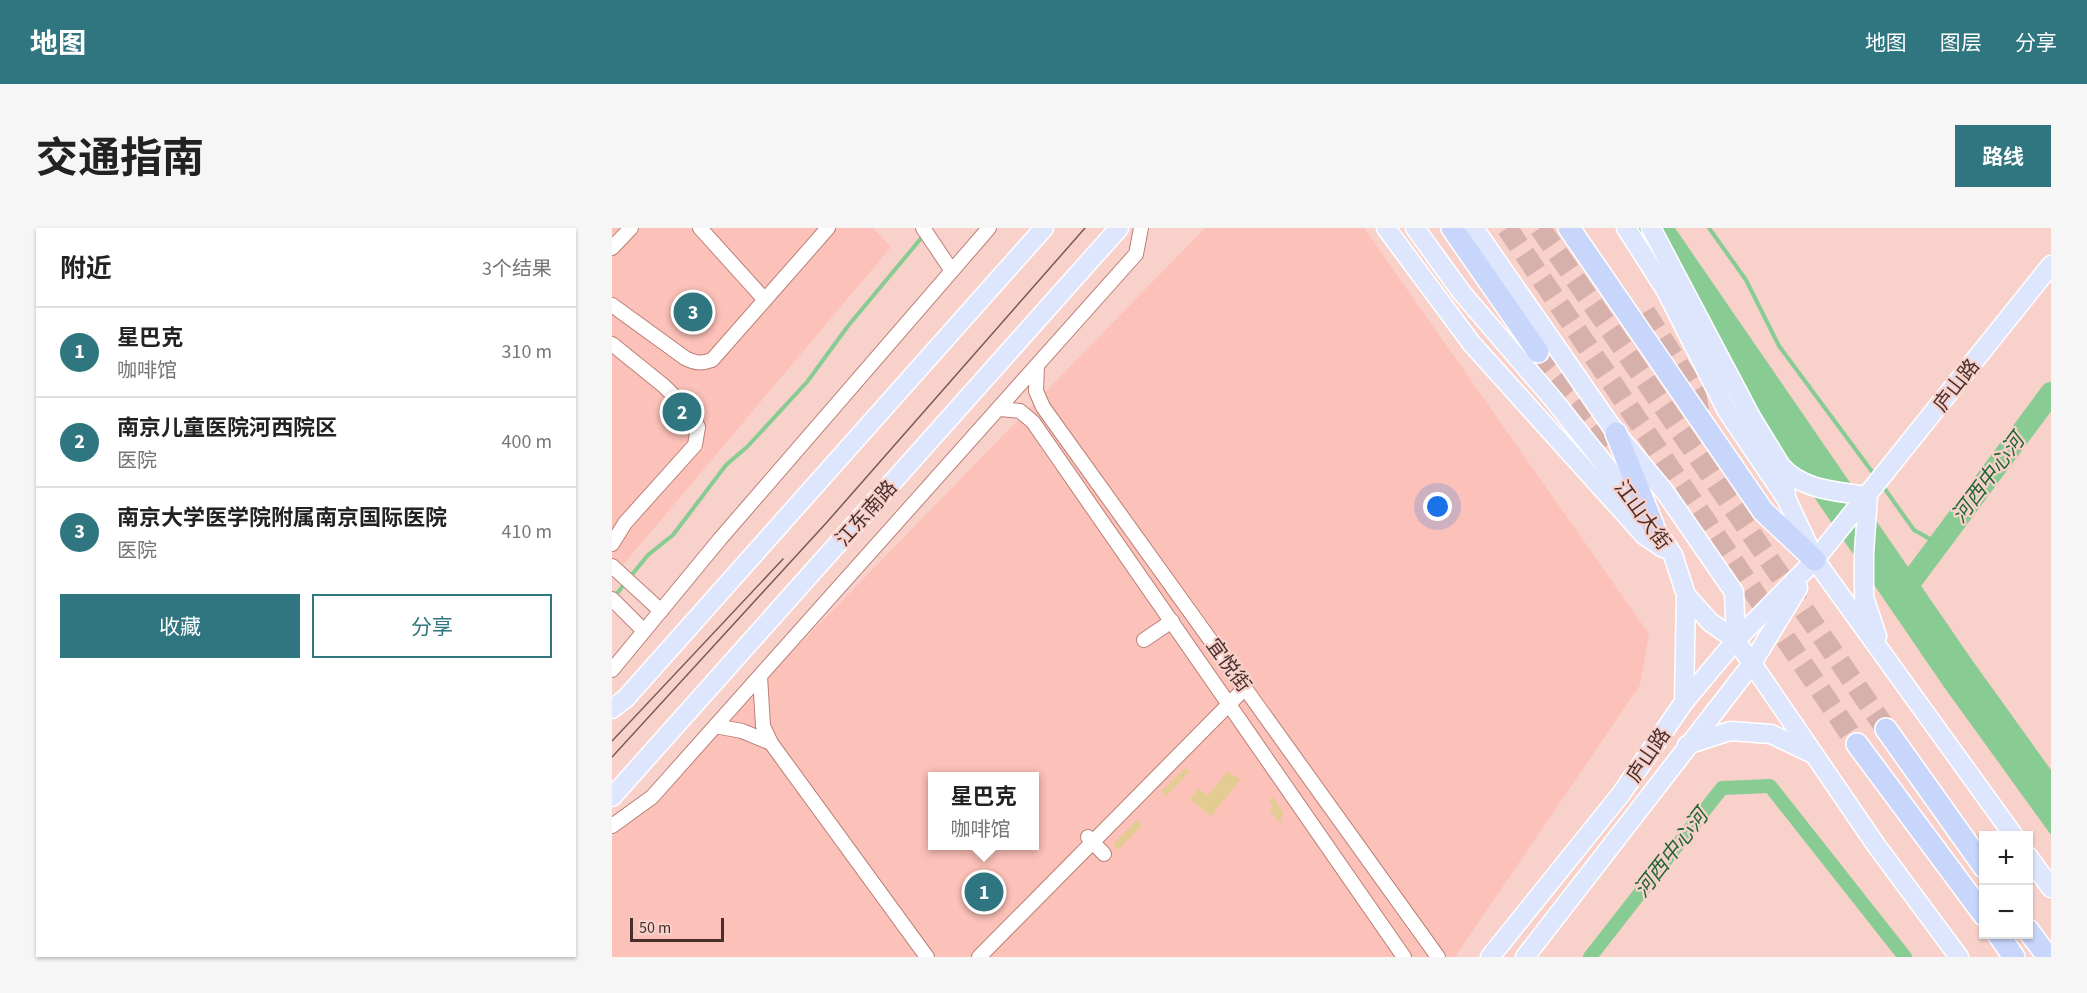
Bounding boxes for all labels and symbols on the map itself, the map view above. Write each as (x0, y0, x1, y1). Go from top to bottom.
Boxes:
pin: 3 (674, 290, 712, 334)
street label: 庐山路 (1927, 353, 1986, 418)
pin: 2 (662, 390, 702, 435)
water label: 河西中心河 (1944, 424, 2034, 529)
street label: 江东南路 (830, 475, 904, 553)
street label: 江山大街 (1607, 475, 1677, 556)
your location (1423, 492, 1452, 521)
street label: 宜悦街 (1199, 633, 1257, 698)
street label: 庐山路 (1620, 723, 1677, 788)
water label: 河西中心河 (1627, 799, 1718, 904)
pin: 1 (964, 870, 1004, 914)
scale bar (630, 915, 724, 942)

